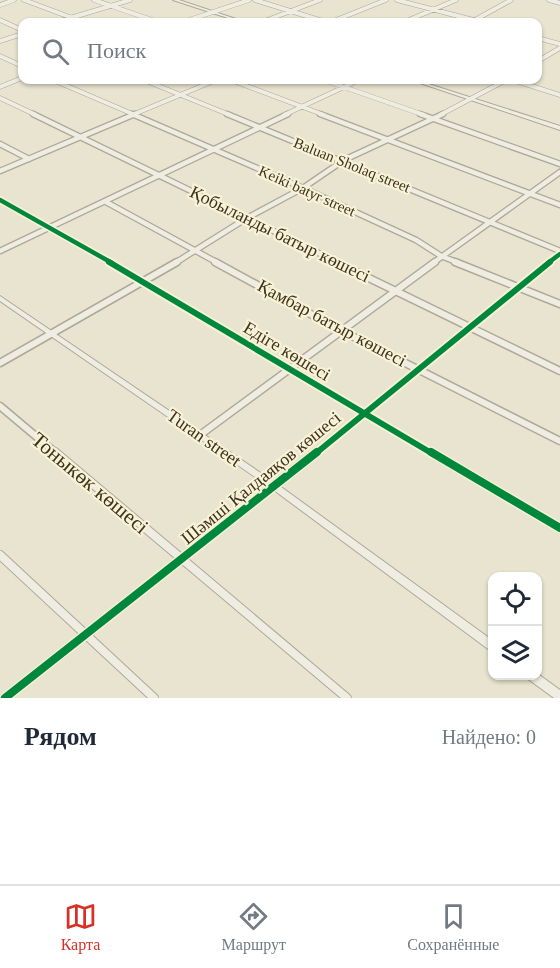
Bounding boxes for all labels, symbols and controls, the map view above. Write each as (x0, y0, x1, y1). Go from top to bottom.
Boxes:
search box (18, 18, 542, 84)
icon: search (39, 35, 72, 68)
text: Поиск (87, 38, 146, 63)
street label: Baluan Sholaq street (291, 134, 413, 196)
street label: Keiki batyr street (256, 163, 359, 220)
street label: Қобыланды батыр көшесі (187, 182, 373, 286)
street label: Қамбар батыр көшесі (254, 275, 410, 371)
street label: Едіге көшесі (240, 317, 334, 385)
street label: Turan street (163, 405, 245, 471)
street label: Шәмші Қалдаяқов көшесі (177, 408, 345, 548)
street label: Тоныкөк көшесі (27, 427, 153, 539)
map controls (488, 572, 542, 680)
button: locate (488, 572, 542, 626)
button: layers (488, 626, 542, 680)
text: Рядом (24, 722, 97, 751)
text: Найдено: 0 (442, 726, 536, 748)
tab: Карта (61, 900, 100, 954)
tab: Маршрут (222, 900, 286, 954)
tab: Сохранённые (407, 900, 499, 954)

